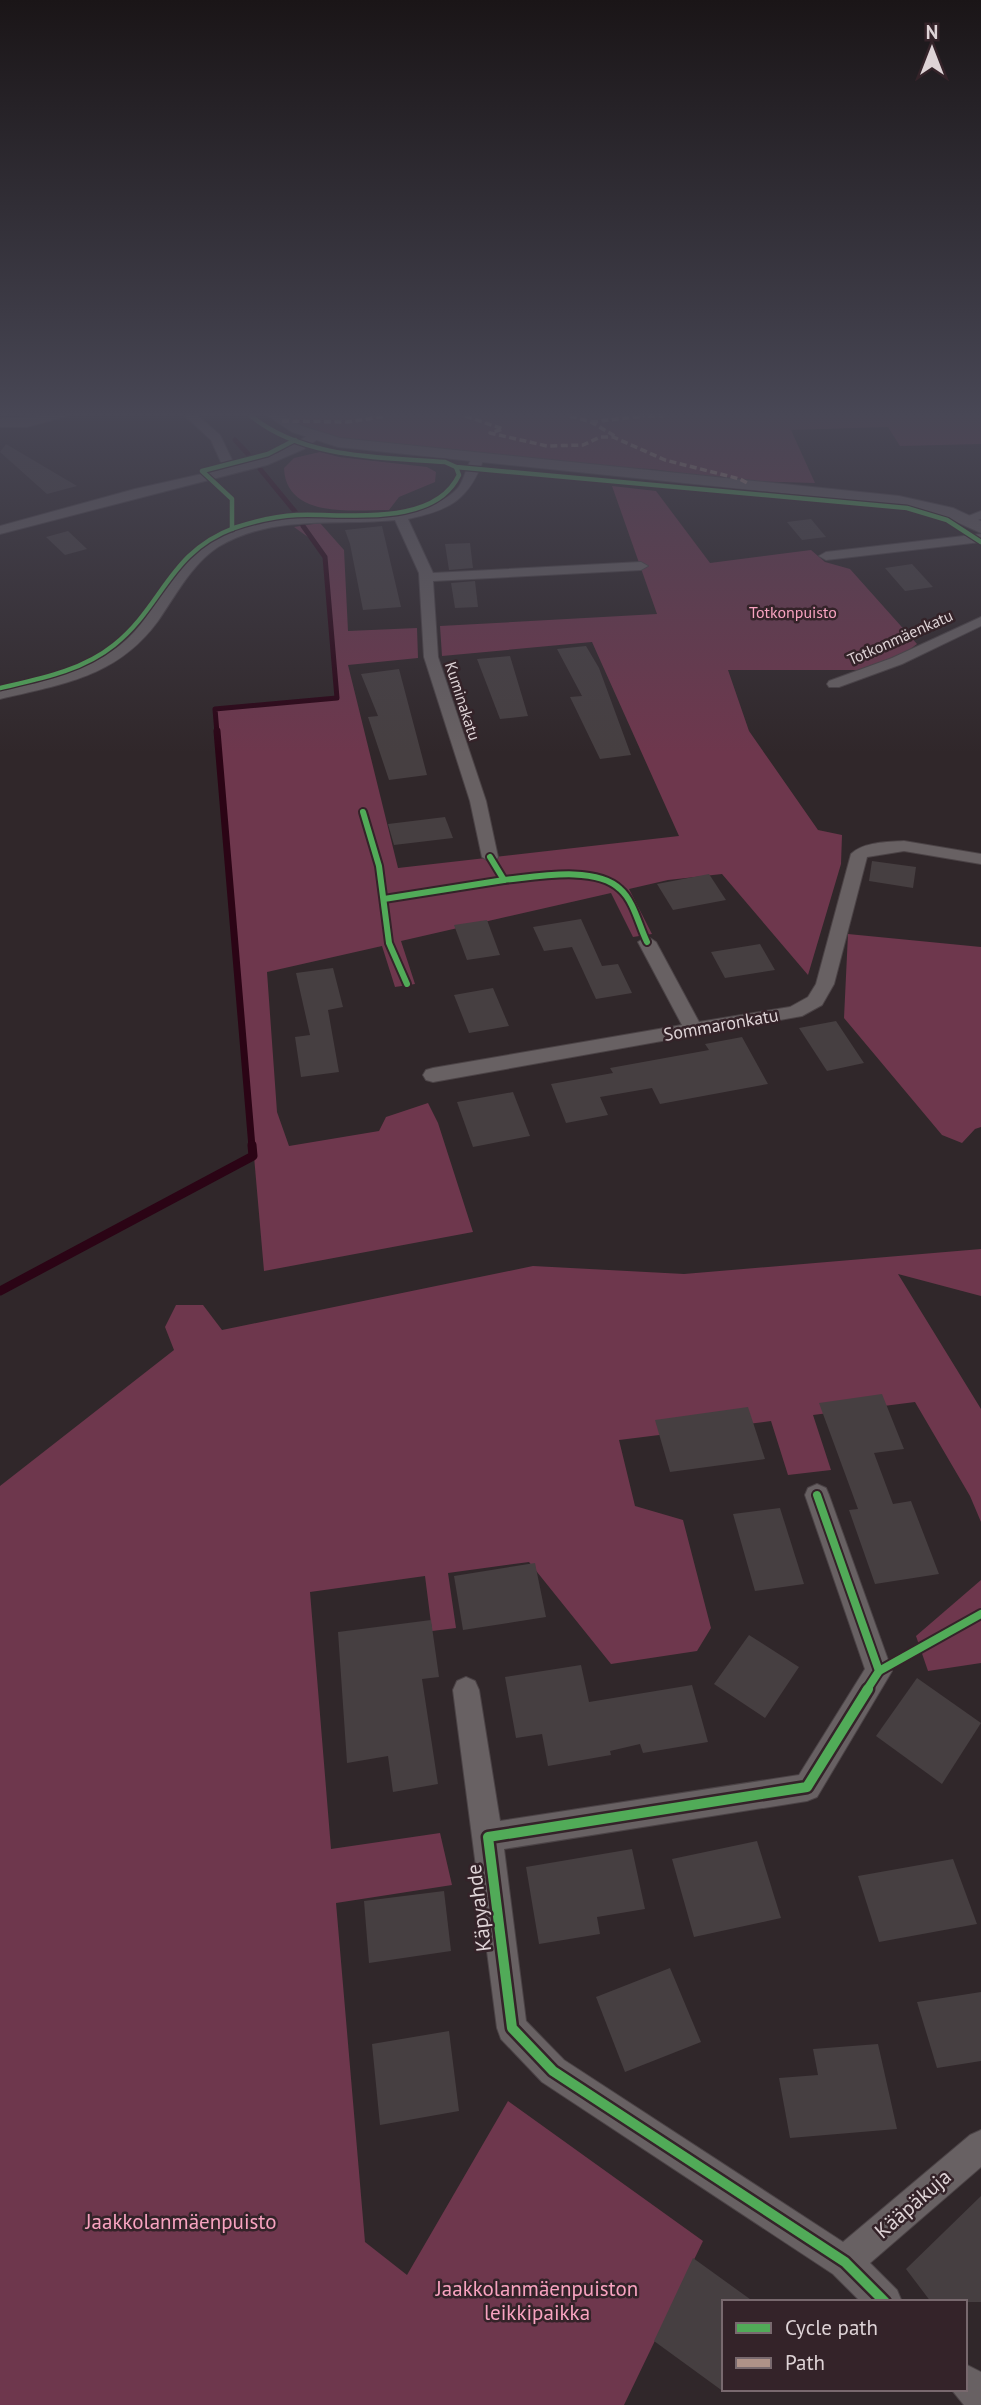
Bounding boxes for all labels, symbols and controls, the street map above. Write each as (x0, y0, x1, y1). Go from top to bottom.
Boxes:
north arrow (897, 14, 967, 84)
text: N (926, 20, 938, 44)
park label: Totkonpuisto (749, 602, 837, 622)
street label: Totkonmäenkatu (844, 605, 956, 669)
street label: Kuminakatu (441, 659, 485, 743)
street label: Sommaronkatu (662, 1003, 780, 1046)
street label: Käpyahde (460, 1863, 497, 1953)
street label: Kääpäkuja (869, 2163, 957, 2244)
park label: Jaakkolanmäenpuisto (84, 2208, 277, 2235)
park label: Jaakkolanmäenpuiston leikkipaikka (435, 2275, 638, 2326)
legend (722, 2300, 967, 2391)
text: Cycle path (785, 2314, 878, 2341)
text: Path (785, 2349, 825, 2376)

